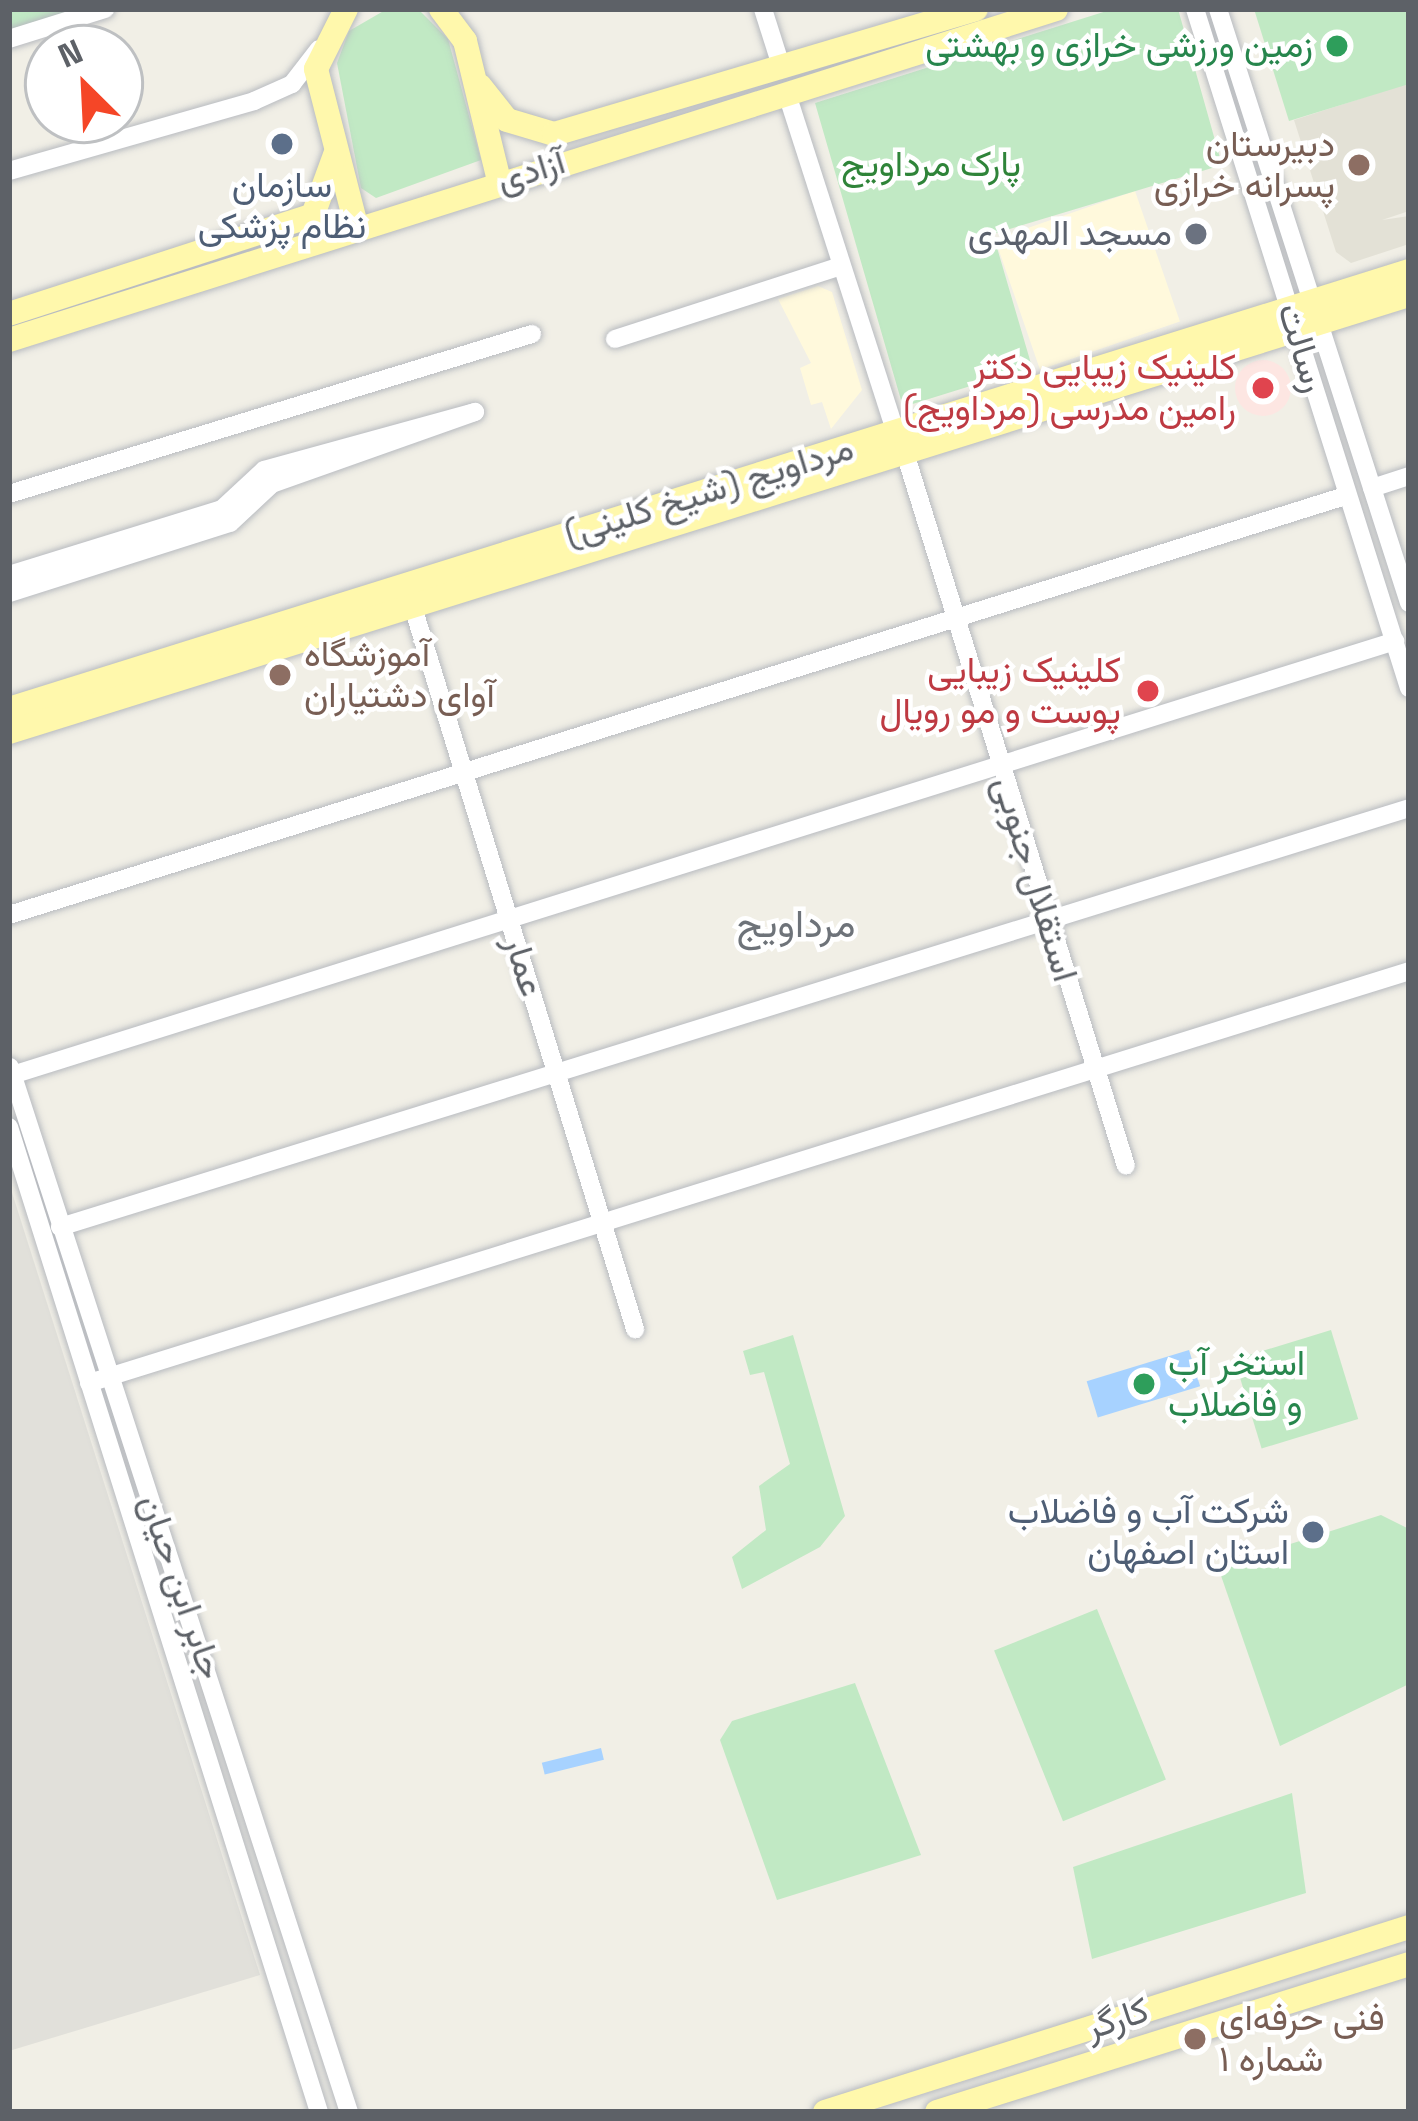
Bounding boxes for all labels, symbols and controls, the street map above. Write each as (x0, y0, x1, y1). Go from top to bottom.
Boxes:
north arrow (24, 24, 144, 144)
place label: زمین ورزشی خرازی و بهشتی (925, 24, 1313, 68)
text: N (52, 30, 89, 78)
marker: زمین ورزشی خرازی و بهشتی (1324, 33, 1350, 59)
place label: دبیرستان پسرانه خرازی (1154, 122, 1335, 207)
marker: سازمان نظام پزشکی (269, 131, 295, 157)
street label: آزادی (492, 140, 570, 202)
park label: پارک مرداویج (841, 143, 1021, 187)
marker: دبیرستان پسرانه خرازی (1346, 152, 1372, 178)
place label: سازمان نظام پزشکی (198, 163, 366, 248)
place label: مسجد المهدی (968, 212, 1172, 256)
marker: مسجد المهدی (1183, 221, 1209, 247)
street label: رسالت (1268, 298, 1336, 398)
place label: کلینیک زیبایی دکتر رامین مدرسی (مرداویج) (903, 345, 1236, 430)
marker: کلینیک زیبایی دکتر رامین مدرسی (مرداویج) (1247, 372, 1279, 404)
street label: مرداویج (شیخ کلینی) (559, 427, 859, 555)
place label: آموزشگاه آوای دشتیاران (304, 632, 495, 717)
place label: کلینیک زیبایی پوست و مو رویال (880, 648, 1121, 733)
marker: آموزشگاه آوای دشتیاران (267, 662, 293, 688)
marker: کلینیک زیبایی پوست و مو رویال (1132, 675, 1164, 707)
street label: استقلال جنوبی (983, 771, 1087, 987)
district label: مرداویج (737, 901, 855, 947)
street label: عمار (494, 930, 554, 1002)
place label: استخر آب و فاضلاب (1168, 1341, 1305, 1426)
marker: استخر آب و فاضلاب (1131, 1371, 1157, 1397)
street label: جابر ابن حیان (129, 1489, 233, 1685)
place label: شرکت آب و فاضلاب استان اصفهان (1008, 1489, 1289, 1574)
marker: شرکت آب و فاضلاب استان اصفهان (1300, 1519, 1326, 1545)
street label: کارگر (1080, 1989, 1154, 2049)
place label: فنی حرفه‌ای شماره ۱ (1219, 1996, 1385, 2081)
marker: فنی حرفه‌ای شماره ۱ (1182, 2026, 1208, 2052)

